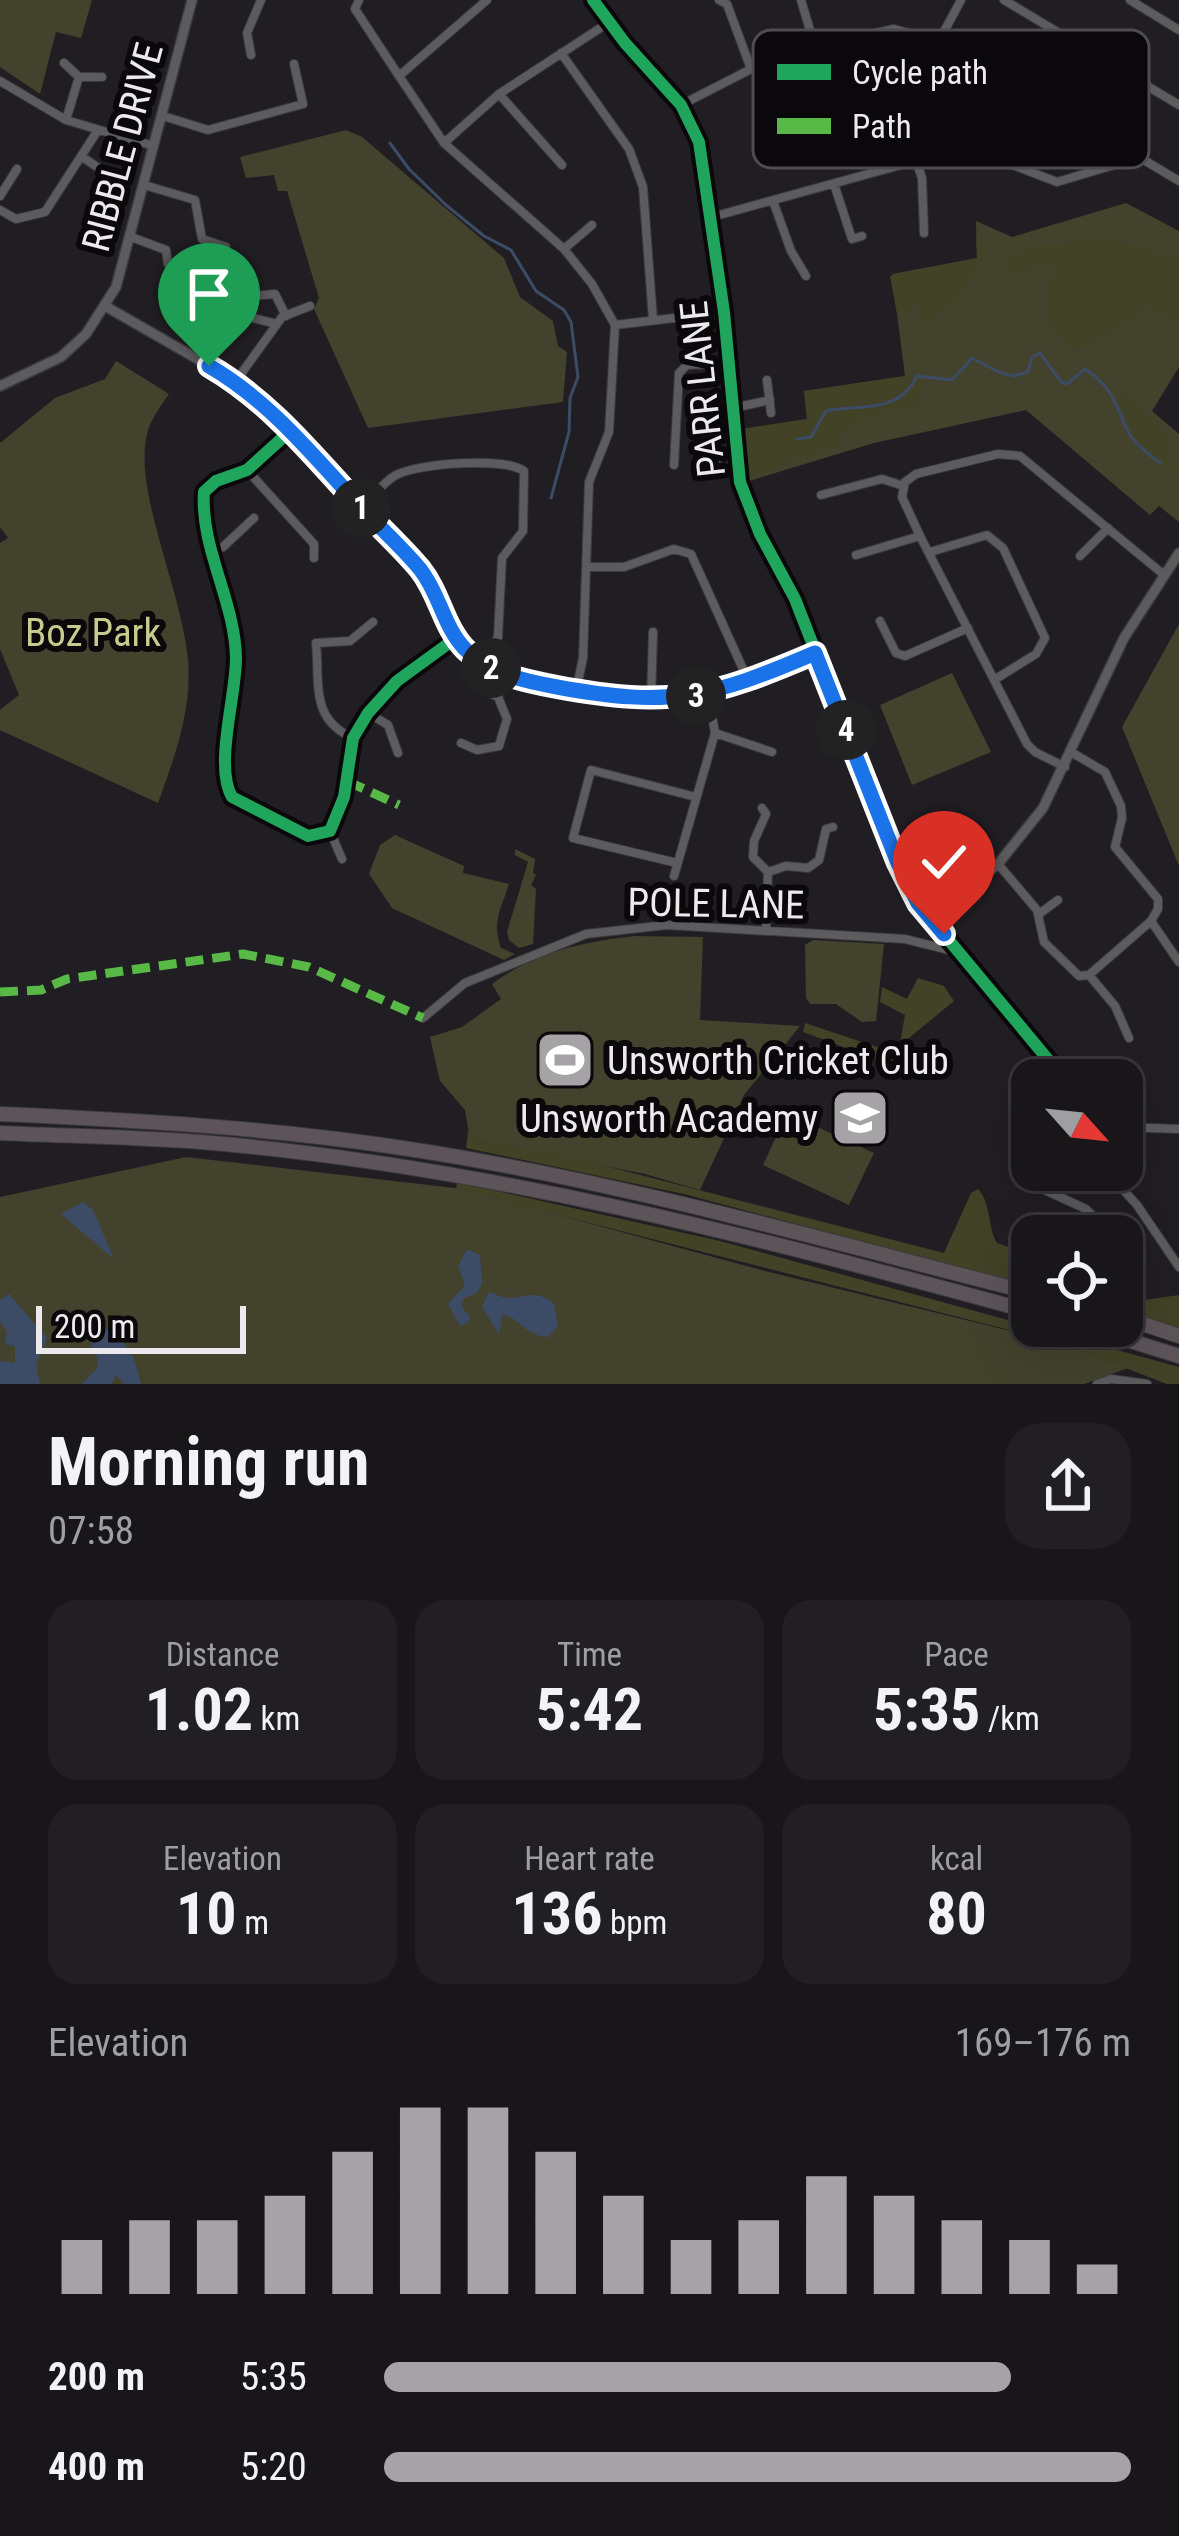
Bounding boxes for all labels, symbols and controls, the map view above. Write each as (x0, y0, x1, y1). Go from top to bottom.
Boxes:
legend (753, 30, 1149, 168)
street label: RIBBLE DRIVE (73, 38, 173, 257)
text: Cycle path (852, 53, 988, 92)
text: Path (852, 107, 912, 146)
pin (158, 243, 260, 366)
icon: arrive (176, 261, 242, 327)
street label: PARR LANE (671, 299, 735, 479)
pin: 1 (331, 478, 391, 538)
text: 1 (353, 488, 369, 527)
park label: Boz Park (25, 610, 162, 656)
pin: 2 (461, 638, 521, 698)
text: 2 (483, 648, 499, 687)
pin: 3 (666, 666, 726, 726)
text: 3 (688, 676, 704, 715)
pin: 4 (816, 700, 876, 760)
text: 4 (838, 710, 854, 749)
pin (893, 811, 995, 934)
icon: check (911, 829, 977, 895)
street label: POLE LANE (627, 879, 805, 929)
sports icon: Unsworth Cricket Club (534, 1029, 596, 1091)
place label: Unsworth Cricket Club (607, 1038, 949, 1084)
north arrow (1011, 1059, 1143, 1191)
map controls (1011, 1059, 1143, 1347)
school or university icon: Unsworth Academy (829, 1087, 891, 1149)
place label: Unsworth Academy (520, 1096, 818, 1142)
button: locate (1011, 1215, 1143, 1347)
scale bar (36, 1300, 246, 1353)
text: 200 m (54, 1307, 135, 1346)
button: share (1005, 1423, 1131, 1549)
text: Morning run (48, 1424, 370, 1501)
text: 07:58 (48, 1508, 134, 1554)
text: Distance (166, 1635, 279, 1674)
text: Time (557, 1635, 622, 1674)
text: Pace (924, 1635, 989, 1674)
text: 1.02 (145, 1674, 253, 1745)
text: 5:42 (536, 1674, 643, 1745)
text: 5:35 (873, 1674, 980, 1745)
text: km (253, 1699, 300, 1738)
text: /km (980, 1699, 1040, 1738)
text: Elevation (163, 1839, 282, 1878)
text: Heart rate (524, 1839, 655, 1878)
text: kcal (930, 1839, 983, 1878)
text: 10 (176, 1878, 237, 1949)
text: 136 (512, 1878, 603, 1949)
text: 80 (926, 1878, 987, 1949)
text: m (237, 1903, 269, 1942)
text: bpm (603, 1903, 667, 1942)
text: Elevation (48, 2020, 188, 2066)
text: 169–176 m (955, 2020, 1131, 2066)
text: 200 m (48, 2354, 145, 2400)
text: 5:35 (240, 2354, 307, 2400)
text: 400 m (48, 2444, 145, 2490)
text: 5:20 (240, 2444, 307, 2490)

